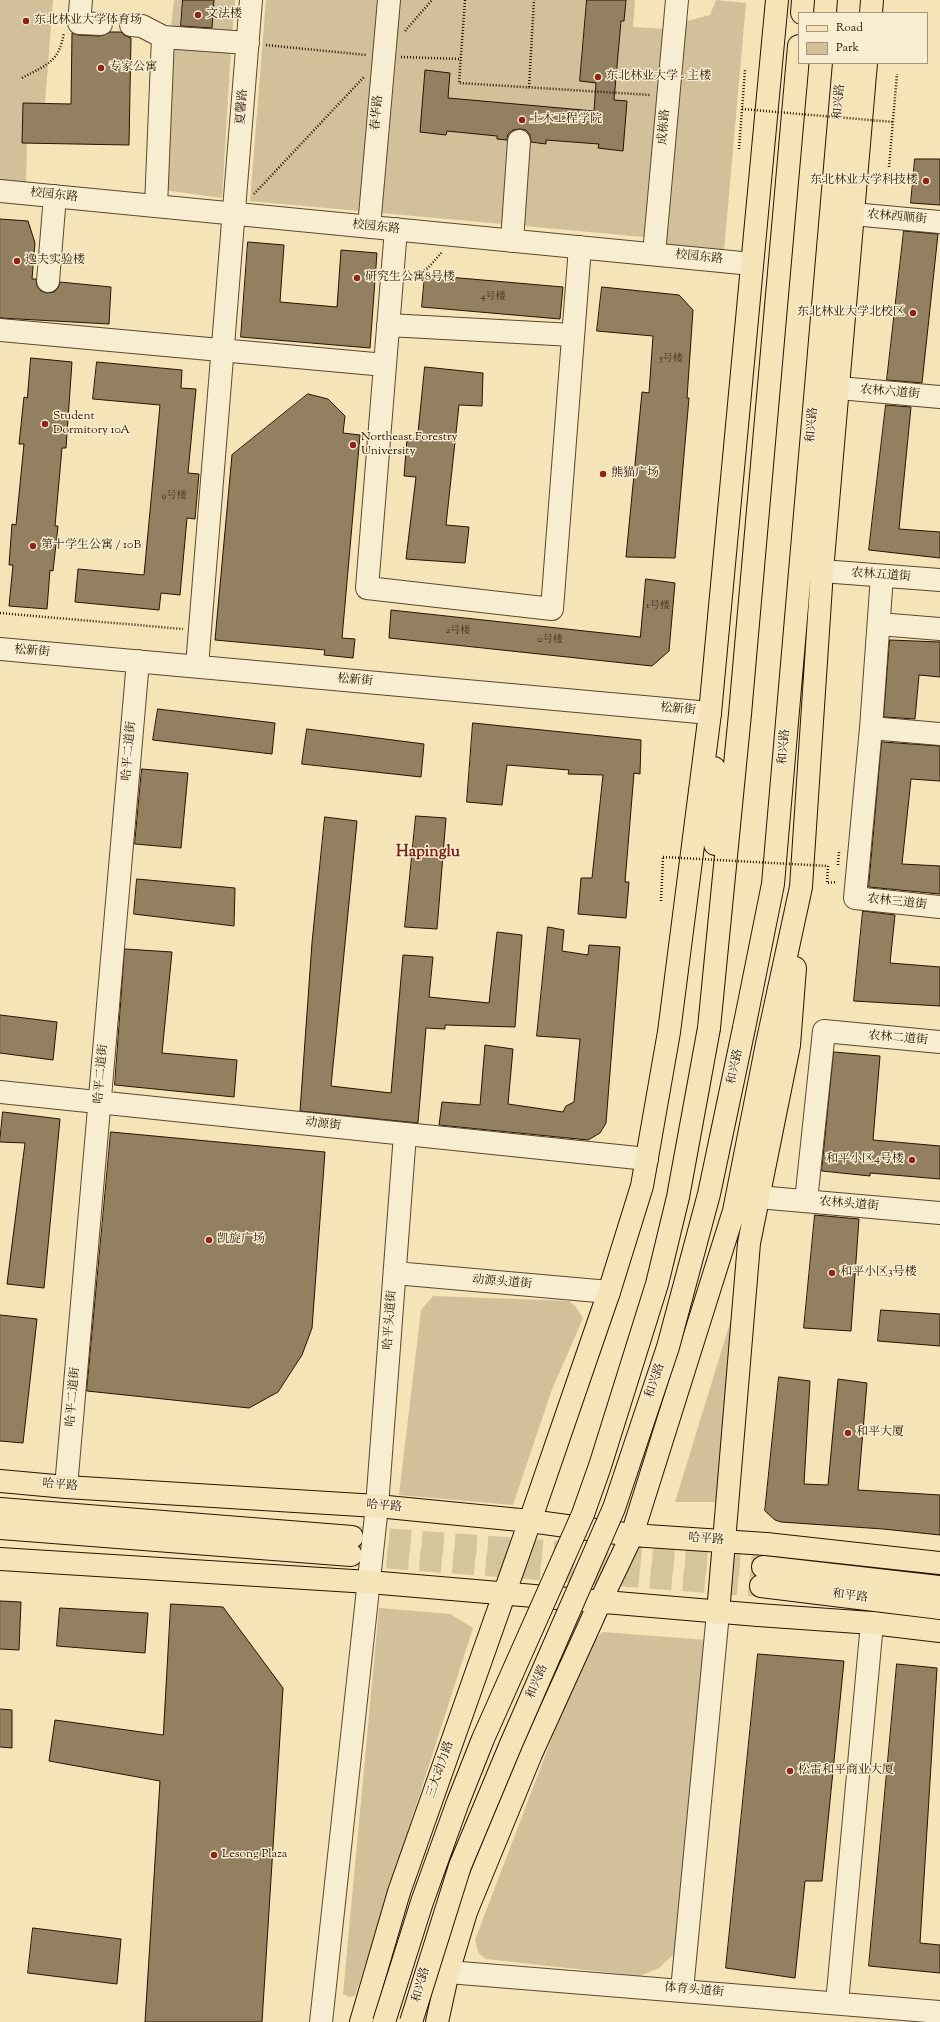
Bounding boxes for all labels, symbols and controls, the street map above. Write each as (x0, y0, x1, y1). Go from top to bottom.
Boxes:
place label: 文法楼 (206, 8, 242, 22)
marker: 文法楼 (193, 10, 203, 20)
legend (798, 12, 928, 64)
place label: 东北林业大学体育场 (34, 14, 142, 28)
marker: 东北林业大学体育场 (21, 16, 31, 26)
text: Road (836, 19, 863, 37)
text: Park (836, 39, 859, 57)
place label: 专家公寓 (109, 61, 157, 75)
marker: 专家公寓 (96, 63, 106, 73)
place label: 东北林业大学 - 主楼 (606, 70, 711, 84)
marker: 东北林业大学 - 主楼 (593, 72, 603, 82)
street label: 和兴路 (831, 83, 849, 121)
street label: 夏馨路 (235, 89, 251, 125)
street label: 春华路 (369, 94, 387, 132)
street label: 成栋路 (656, 108, 674, 146)
place label: 土木工程学院 (530, 113, 602, 127)
marker: 土木工程学院 (517, 115, 527, 125)
place label: 东北林业大学科技楼 (810, 174, 918, 188)
marker: 东北林业大学科技楼 (921, 176, 931, 186)
street label: 校园东路 (29, 186, 79, 206)
street label: 农林西顺街 (866, 208, 928, 228)
street label: 校园东路 (351, 218, 401, 238)
street label: 校园东路 (674, 248, 724, 268)
place label: 逸夫实验楼 (25, 254, 85, 268)
marker: 逸夫实验楼 (12, 256, 22, 266)
place label: 研究生公寓8号楼 (365, 271, 455, 285)
marker: 研究生公寓8号楼 (352, 273, 362, 283)
house number: 4号楼 (480, 291, 506, 303)
place label: 东北林业大学北校区 (797, 306, 905, 320)
marker: 东北林业大学北校区 (908, 308, 918, 318)
house number: 5号楼 (659, 353, 683, 365)
street label: 农林六道街 (859, 383, 921, 403)
street label: 和兴路 (804, 406, 822, 444)
place label: Student Dormitory 10A (53, 410, 130, 438)
marker: Student Dormitory 10A (40, 419, 50, 429)
place label: Northeast Forestry University (361, 431, 457, 459)
marker: Northeast Forestry University (348, 440, 358, 450)
place label: 熊猫广场 (611, 467, 659, 481)
marker: 熊猫广场 (598, 469, 608, 479)
house number: 9号楼 (162, 490, 186, 502)
place label: 第十学生公寓 / 10B (41, 539, 141, 553)
marker: 第十学生公寓 / 10B (28, 541, 38, 551)
street label: 农林五道街 (851, 567, 911, 585)
house number: 1号楼 (646, 600, 670, 612)
house number: 2号楼 (446, 625, 470, 637)
house number: 0号楼 (537, 634, 563, 646)
street label: 松新街 (13, 643, 51, 661)
street label: 松新街 (336, 672, 374, 690)
street label: 松新街 (659, 701, 697, 719)
street label: 哈平二道街 (120, 720, 140, 782)
street label: 和兴路 (776, 728, 794, 766)
district label: Hapinglu (396, 843, 460, 863)
street label: 农林三道街 (866, 893, 928, 913)
street label: 农林二道街 (867, 1029, 929, 1049)
street label: 哈平二道街 (92, 1043, 112, 1105)
street label: 和兴路 (725, 1048, 747, 1086)
street label: 动源街 (304, 1116, 342, 1134)
place label: 和平小区4号楼 (826, 1153, 904, 1167)
marker: 和平小区4号楼 (907, 1155, 917, 1165)
street label: 农林头道街 (818, 1195, 880, 1215)
place label: 凯旋广场 (217, 1233, 265, 1247)
marker: 凯旋广场 (204, 1235, 214, 1245)
place label: 和平小区3号楼 (840, 1266, 917, 1280)
marker: 和平小区3号楼 (827, 1268, 837, 1278)
street label: 动源头道街 (471, 1273, 533, 1293)
street label: 哈平头道街 (382, 1290, 400, 1350)
street label: 和兴路 (643, 1362, 669, 1400)
street label: 哈平二道街 (64, 1366, 84, 1428)
place label: 和平大厦 (856, 1426, 904, 1440)
marker: 和平大厦 (843, 1428, 853, 1438)
street label: 哈平路 (41, 1477, 79, 1495)
street label: 哈平路 (365, 1498, 403, 1516)
street label: 哈平路 (688, 1532, 724, 1548)
street label: 和平路 (831, 1588, 869, 1606)
street label: 和兴路 (524, 1663, 552, 1701)
street label: 三大动力路 (424, 1739, 458, 1801)
place label: 松雷和平商业大厦 (798, 1764, 894, 1778)
marker: 松雷和平商业大厦 (785, 1766, 795, 1776)
place label: Lesong Plaza (222, 1848, 287, 1862)
marker: Lesong Plaza (209, 1850, 219, 1860)
street label: 和兴路 (410, 1966, 434, 2004)
street label: 体育头道街 (663, 1981, 725, 2001)

